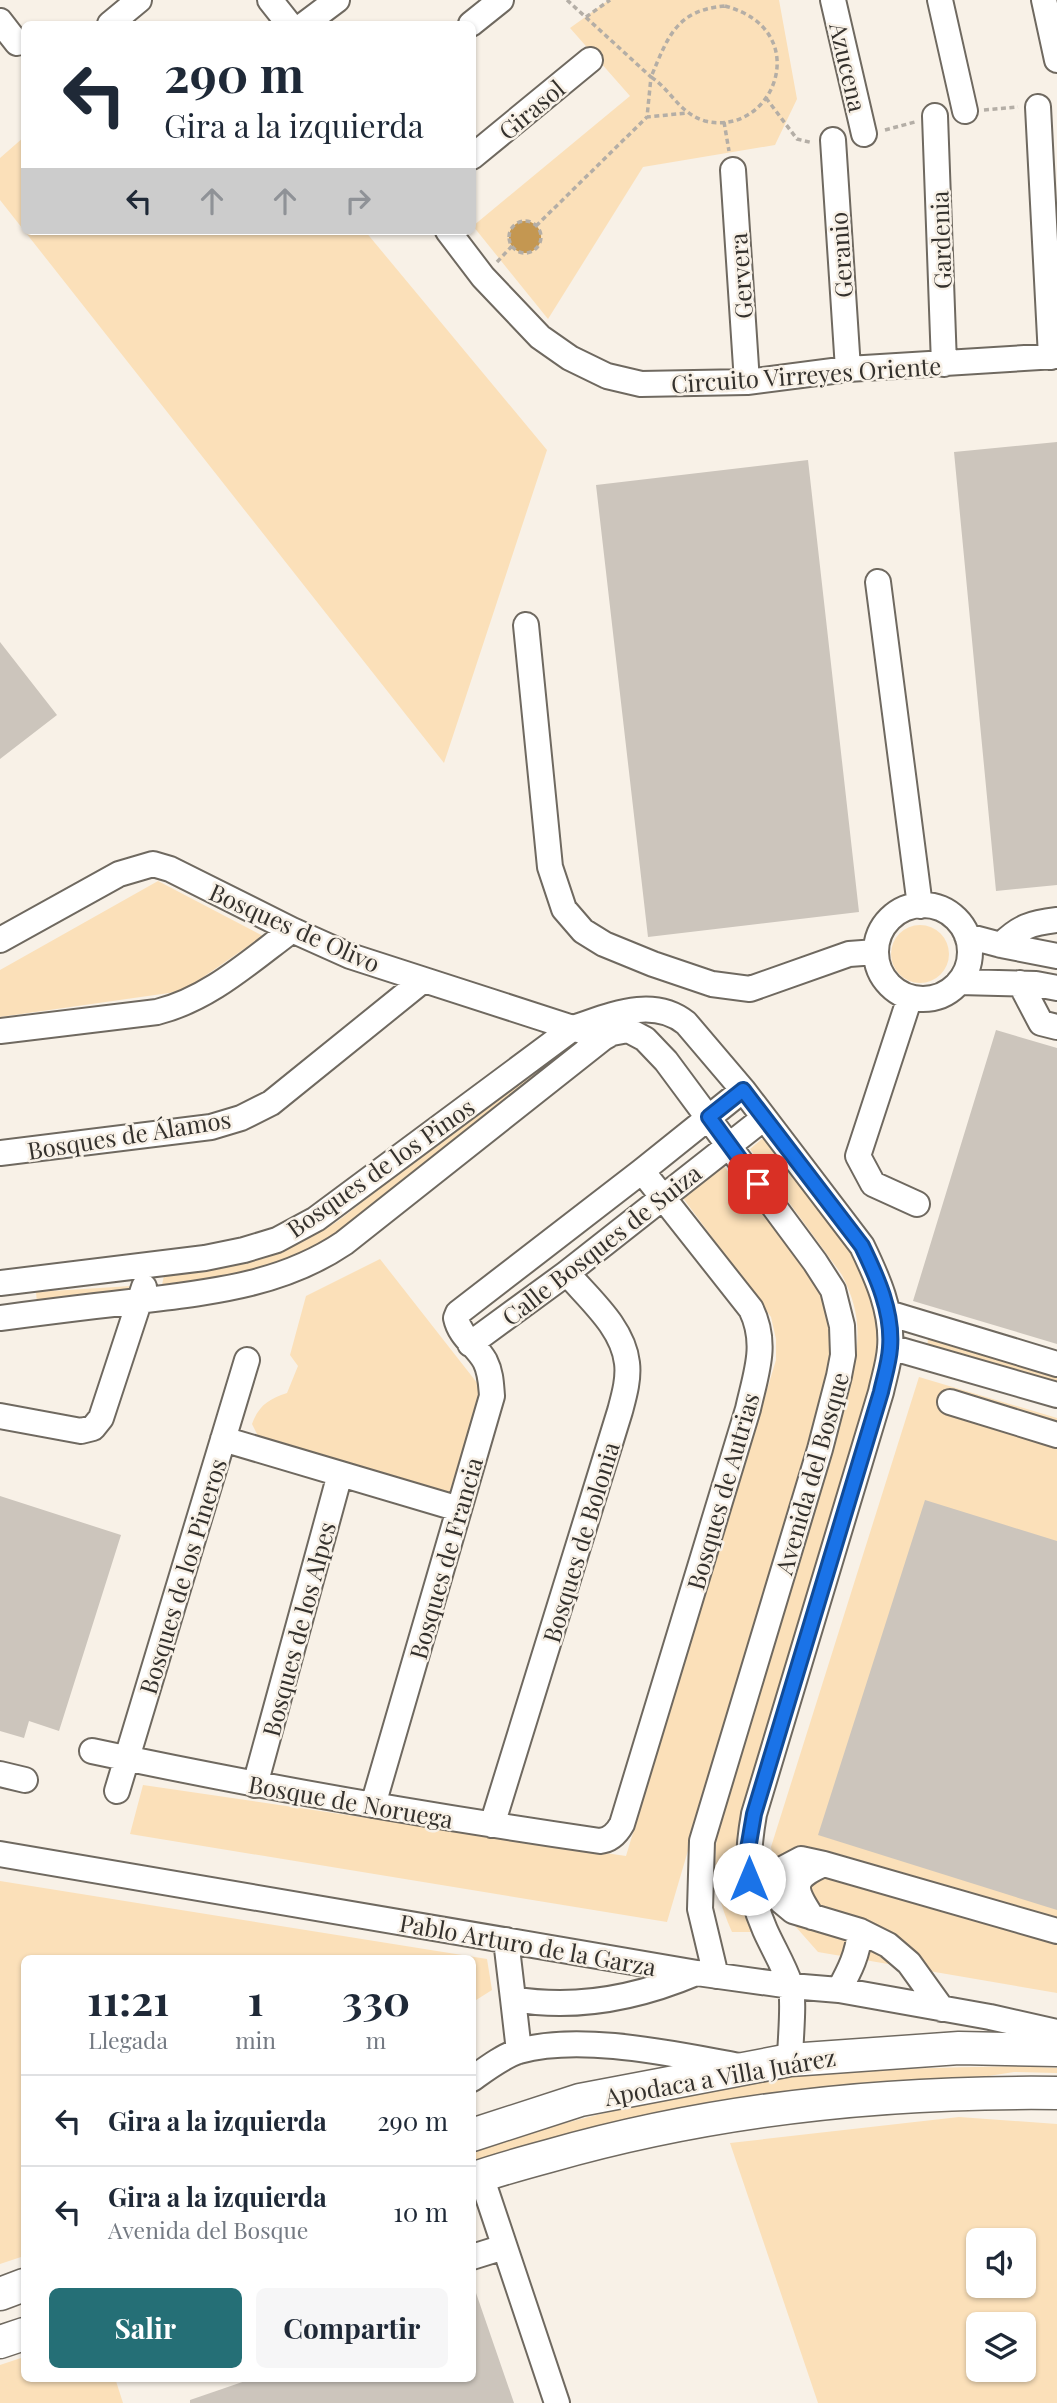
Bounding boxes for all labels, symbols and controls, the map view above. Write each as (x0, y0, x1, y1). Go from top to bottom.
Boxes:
street label: Azucena (823, 18, 875, 115)
text: 290 m (164, 40, 304, 105)
icon: left (49, 49, 140, 140)
street label: Girasol (491, 72, 571, 146)
text: Gira a la izquierda (164, 103, 424, 146)
icon: left (120, 182, 158, 220)
icon: ahead (193, 182, 231, 220)
icon: ahead (266, 182, 304, 220)
icon: right (339, 182, 377, 220)
street label: Gardenia (922, 190, 958, 290)
street label: Geranio (821, 211, 859, 299)
street label: Gervera (721, 232, 759, 320)
street label: Circuito Virreyes Oriente (670, 349, 942, 399)
street label: Bosques de Olivo (205, 875, 385, 979)
street label: Bosques de los Pinos (280, 1090, 480, 1244)
street label: Bosques de Álamos (25, 1102, 233, 1166)
pin (728, 1154, 788, 1214)
street label: Calle Bosques de Suiza (495, 1156, 707, 1332)
icon: arrive (739, 1165, 777, 1203)
street label: Avenida del Bosque (767, 1368, 855, 1579)
street label: Bosques de Autrias (679, 1389, 765, 1593)
street label: Bosques de Bolonia (534, 1438, 626, 1646)
street label: Bosques de Francia (401, 1453, 489, 1663)
street label: Bosques de los Pineros (131, 1454, 233, 1698)
street label: Bosques de los Alpes (254, 1518, 342, 1740)
street label: Bosque de Noruega (246, 1767, 456, 1835)
position arrow (712, 1842, 786, 1916)
street label: Pablo Arturo de la Garza (397, 1906, 659, 1982)
text: 11:21 (87, 1971, 169, 2027)
text: 1 (248, 1971, 264, 2027)
text: 330 (342, 1971, 410, 2027)
text: Llegada (88, 2024, 168, 2055)
text: min (235, 2024, 276, 2055)
text: m (366, 2024, 386, 2055)
street label: Apodaca a Villa Juárez (601, 2040, 838, 2112)
icon: left (49, 2102, 87, 2140)
text: Gira a la izquierda (108, 2103, 327, 2138)
text: 290 m (377, 2103, 448, 2138)
text: Gira a la izquierda (108, 2179, 327, 2214)
icon: left (49, 2193, 87, 2231)
text: 10 m (393, 2194, 448, 2229)
text: Avenida del Bosque (108, 2214, 308, 2245)
map controls (966, 2228, 1036, 2382)
button: sound (966, 2228, 1036, 2298)
button: Salir (49, 2288, 242, 2368)
button: Compartir (256, 2288, 448, 2368)
button: layers (966, 2312, 1036, 2382)

